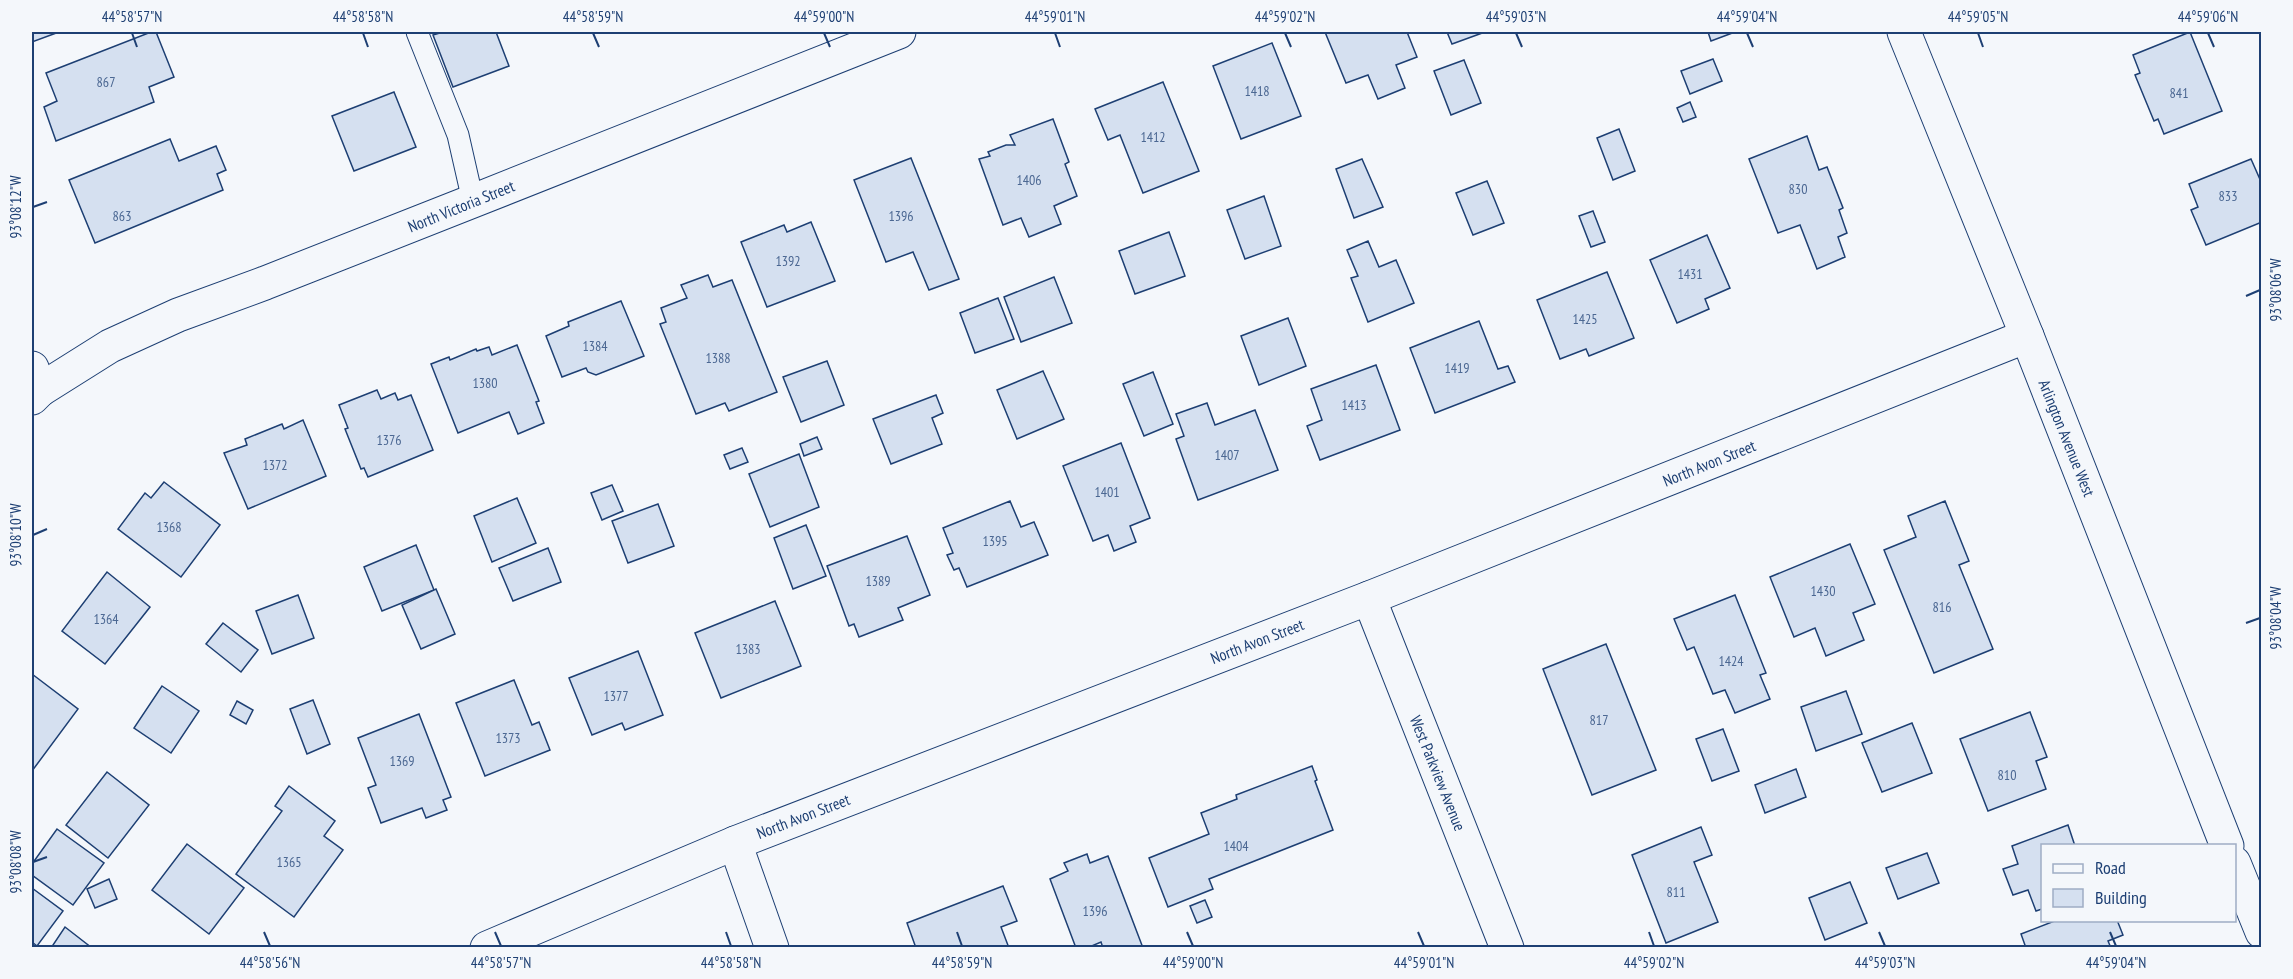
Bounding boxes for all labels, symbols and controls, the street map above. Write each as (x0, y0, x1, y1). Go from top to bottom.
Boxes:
text: 44°58'57"N (102, 7, 162, 26)
text: 44°58'58"N (333, 7, 393, 26)
text: 44°58'59"N (563, 7, 623, 26)
text: 44°59'00"N (794, 7, 854, 26)
text: 44°59'01"N (1025, 7, 1085, 26)
text: 44°59'02"N (1255, 7, 1315, 26)
text: 44°59'03"N (1486, 7, 1546, 26)
text: 44°59'04"N (1717, 7, 1777, 26)
text: 44°59'05"N (1948, 7, 2008, 26)
text: 44°59'06"N (2178, 7, 2238, 26)
house number: 867 (97, 73, 115, 91)
house number: 1418 (1244, 82, 1270, 100)
house number: 841 (2170, 84, 2188, 102)
house number: 1412 (1140, 128, 1166, 146)
house number: 1406 (1016, 171, 1042, 189)
text: 93°08'12"W (6, 175, 25, 239)
street label: North Victoria Street (405, 175, 518, 236)
house number: 830 (1789, 180, 1807, 198)
house number: 833 (2219, 187, 2237, 205)
house number: 863 (113, 207, 131, 225)
house number: 1396 (888, 207, 914, 225)
house number: 1392 (775, 252, 801, 270)
text: 93°08'06"W (2266, 258, 2285, 322)
house number: 1431 (1677, 265, 1703, 283)
house number: 1425 (1572, 310, 1598, 328)
house number: 1384 (582, 337, 608, 355)
house number: 1388 (705, 349, 731, 367)
house number: 1419 (1444, 359, 1470, 377)
house number: 1380 (472, 374, 498, 392)
street label: Arlington Avenue West (2034, 377, 2100, 500)
house number: 1413 (1341, 396, 1367, 414)
house number: 1376 (376, 431, 402, 449)
street label: North Avon Street (1660, 435, 1759, 491)
house number: 1407 (1214, 446, 1240, 464)
house number: 1372 (262, 456, 288, 474)
house number: 1401 (1094, 483, 1120, 501)
text: 93°08'10"W (6, 503, 25, 567)
house number: 1368 (156, 518, 182, 536)
house number: 1395 (982, 532, 1008, 550)
house number: 1389 (865, 572, 891, 590)
house number: 1430 (1810, 582, 1836, 600)
text: 93°08'04"W (2266, 586, 2285, 650)
house number: 816 (1933, 598, 1951, 616)
house number: 1364 (93, 610, 119, 628)
street label: North Avon Street (1207, 614, 1307, 668)
house number: 1383 (735, 640, 761, 658)
house number: 1424 (1718, 652, 1744, 670)
house number: 1377 (603, 687, 629, 705)
house number: 817 (1590, 711, 1608, 729)
street label: West Parkview Avenue (1406, 712, 1470, 834)
house number: 1373 (495, 729, 521, 747)
house number: 1369 (389, 752, 415, 770)
house number: 810 (1998, 766, 2016, 784)
street label: North Avon Street (753, 789, 853, 843)
text: 93°08'08"W (6, 830, 25, 894)
house number: 1404 (1223, 837, 1249, 855)
legend (2041, 844, 2236, 922)
house number: 1365 (276, 853, 302, 871)
text: Road (2095, 856, 2126, 879)
house number: 811 (1667, 883, 1685, 901)
text: Building (2095, 886, 2147, 909)
house number: 1396 (1082, 902, 1108, 920)
text: 44°58'56"N (240, 953, 300, 972)
text: 44°58'57"N (471, 953, 531, 972)
text: 44°58'58"N (701, 953, 761, 972)
text: 44°58'59"N (932, 953, 992, 972)
text: 44°59'00"N (1163, 953, 1223, 972)
text: 44°59'01"N (1394, 953, 1454, 972)
text: 44°59'02"N (1624, 953, 1684, 972)
text: 44°59'03"N (1855, 953, 1915, 972)
text: 44°59'04"N (2086, 953, 2146, 972)

